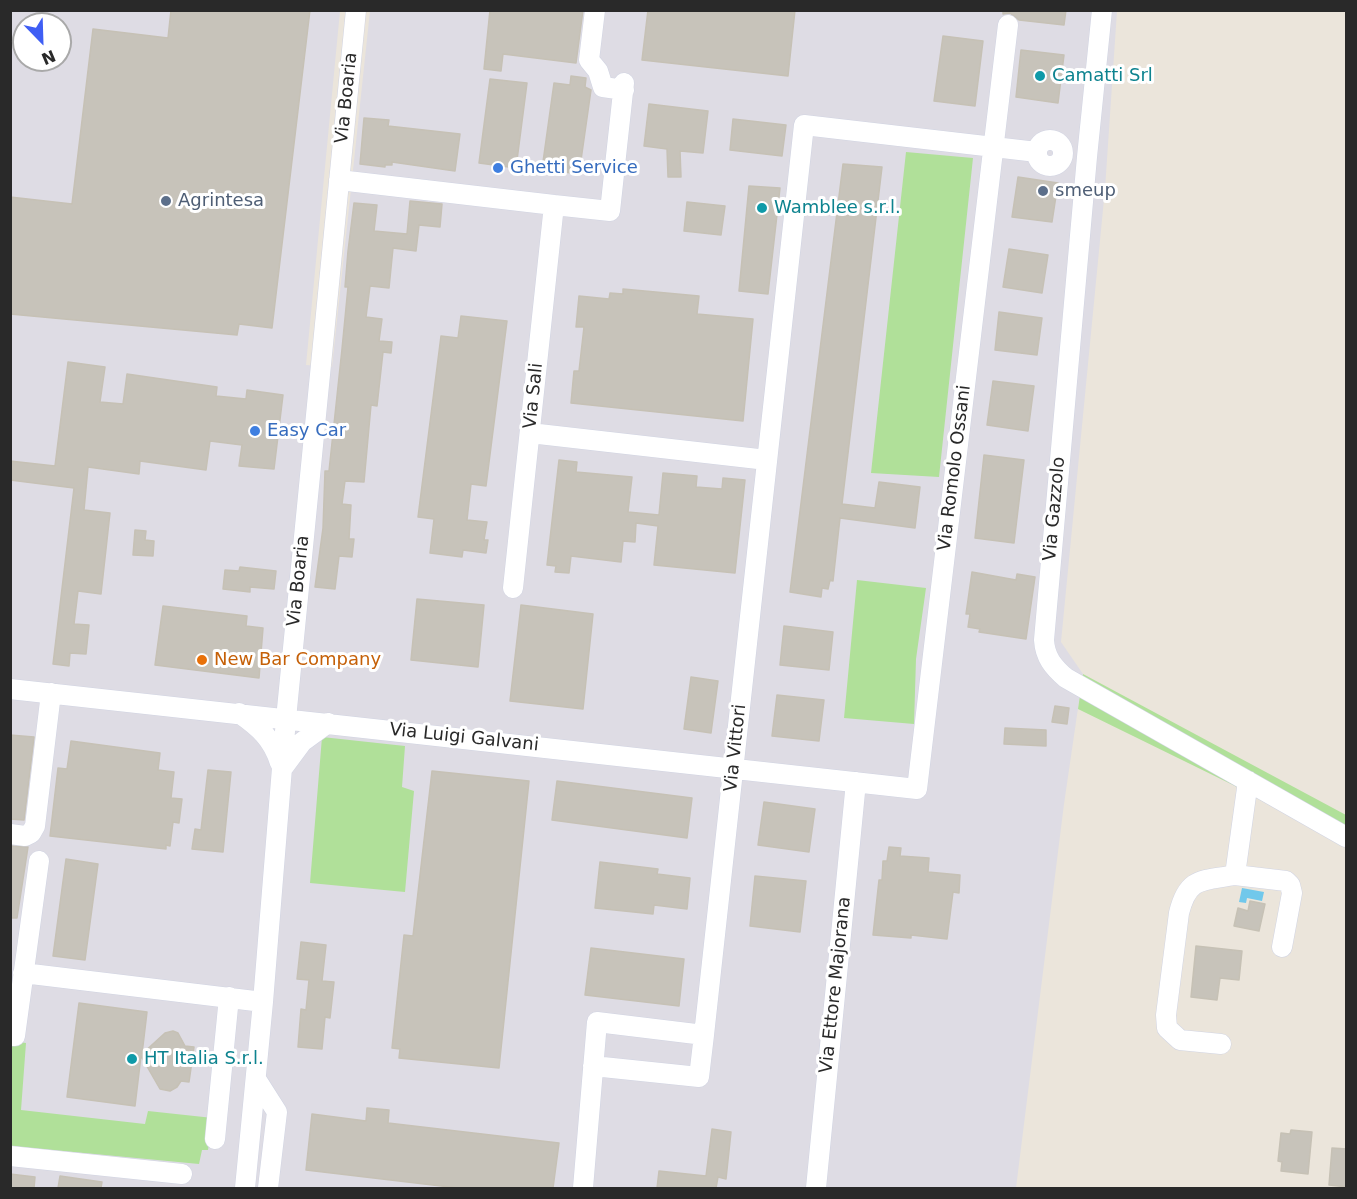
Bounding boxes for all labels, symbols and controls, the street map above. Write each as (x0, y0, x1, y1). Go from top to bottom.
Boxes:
north arrow (12, 12, 72, 72)
text: N (39, 46, 58, 69)
street label: Via Boaria (331, 51, 363, 145)
place label: Camatti Srl (1052, 65, 1153, 87)
marker: Camatti Srl (1033, 69, 1047, 83)
place label: Ghetti Service (510, 157, 638, 179)
marker: Ghetti Service (491, 161, 505, 175)
place label: smeup (1055, 180, 1116, 202)
marker: smeup (1036, 184, 1050, 198)
place label: Agrintesa (178, 190, 264, 212)
marker: Agrintesa (159, 194, 173, 208)
place label: Wamblee s.r.l. (774, 197, 901, 219)
marker: Wamblee s.r.l. (755, 201, 769, 215)
street label: Via Sali (520, 362, 548, 430)
street label: Via Romolo Ossani (934, 384, 976, 552)
place label: Easy Car (267, 420, 346, 442)
marker: Easy Car (248, 424, 262, 438)
street label: Via Gazzolo (1040, 456, 1070, 562)
street label: Via Boaria (283, 534, 315, 628)
place label: New Bar Company (214, 649, 381, 671)
marker: New Bar Company (195, 653, 209, 667)
street label: Via Vittori (721, 703, 751, 793)
street label: Via Luigi Galvani (388, 719, 540, 757)
street label: Via Ettore Majorana (816, 896, 856, 1074)
place label: HT Italia S.r.l. (144, 1048, 264, 1070)
marker: HT Italia S.r.l. (125, 1052, 139, 1066)

